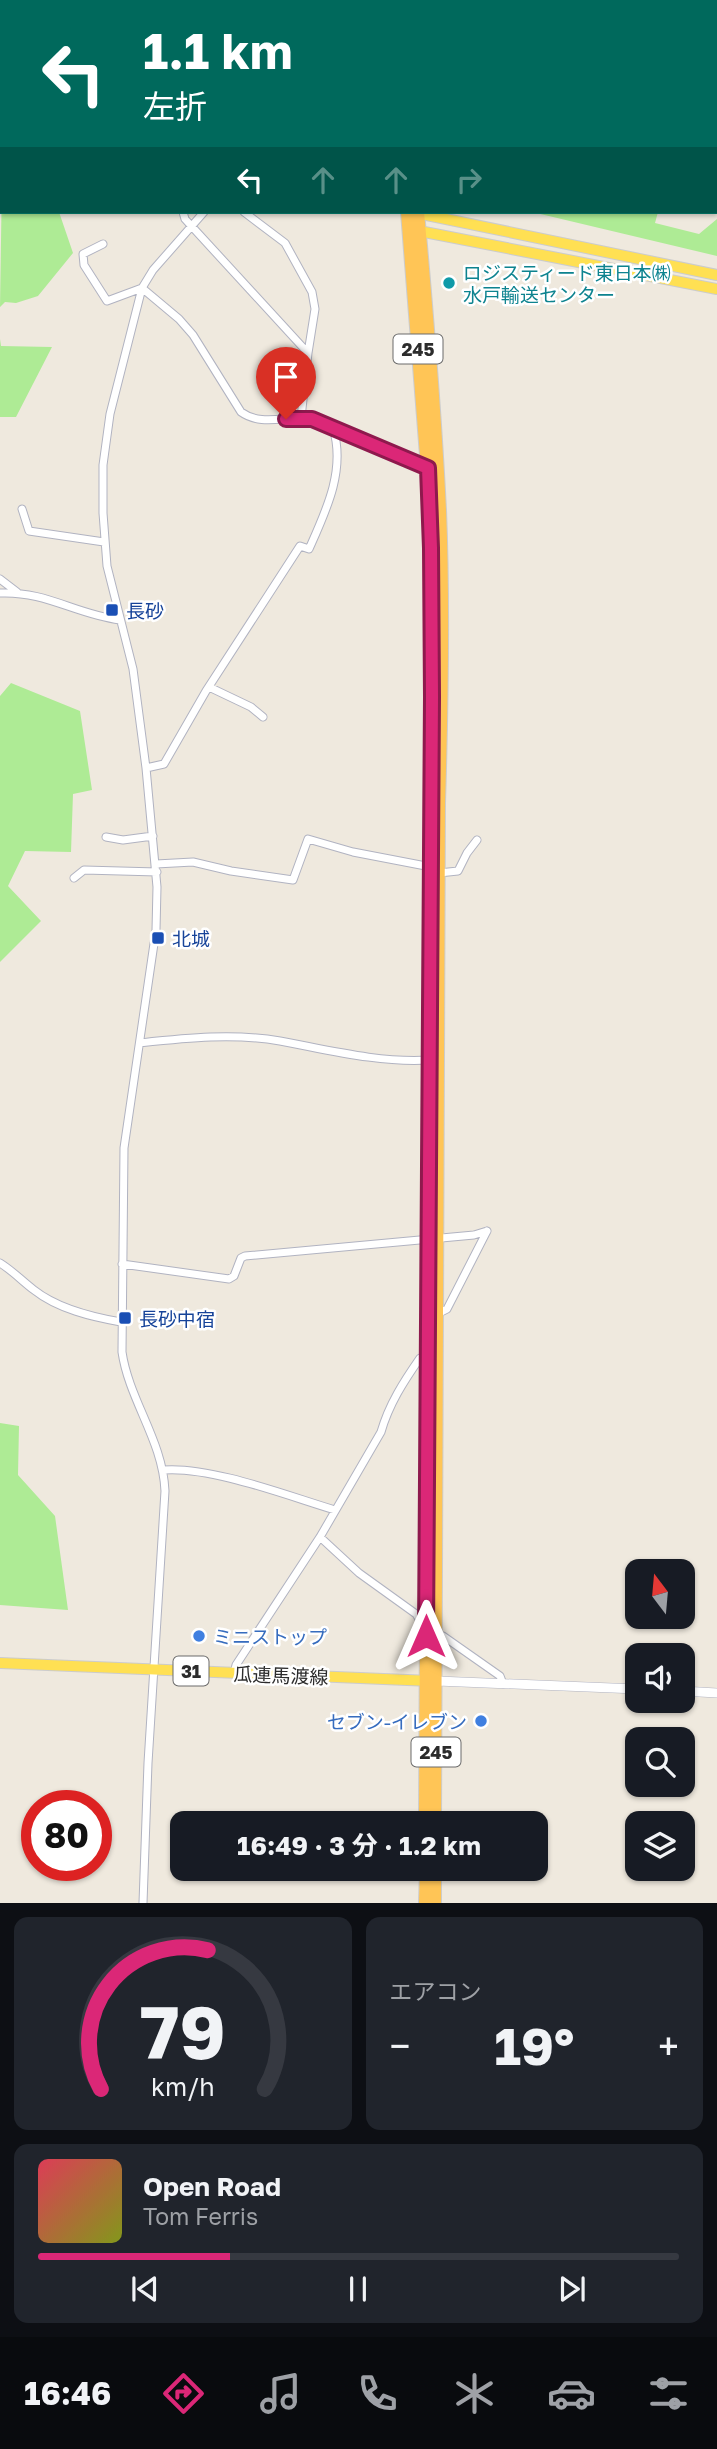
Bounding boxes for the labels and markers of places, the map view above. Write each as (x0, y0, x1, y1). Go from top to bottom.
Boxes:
place label: ロジスティード東日本㈱ 水戸輸送センター (463, 261, 671, 306)
marker: ロジスティード東日本㈱ 水戸輸送センター (441, 275, 457, 291)
pin (256, 347, 316, 419)
place label: 長砂 (126, 599, 164, 622)
marker: 長砂 (104, 602, 120, 618)
place label: 北城 (172, 927, 210, 950)
marker: 北城 (150, 930, 166, 946)
place label: 長砂中宿 (139, 1307, 215, 1330)
marker: 長砂中宿 (117, 1310, 133, 1326)
place label: ミニストップ (213, 1625, 327, 1648)
marker: ミニストップ (191, 1628, 207, 1644)
place label: セブン-イレブン (327, 1710, 467, 1733)
marker: セブン-イレブン (473, 1713, 489, 1729)

